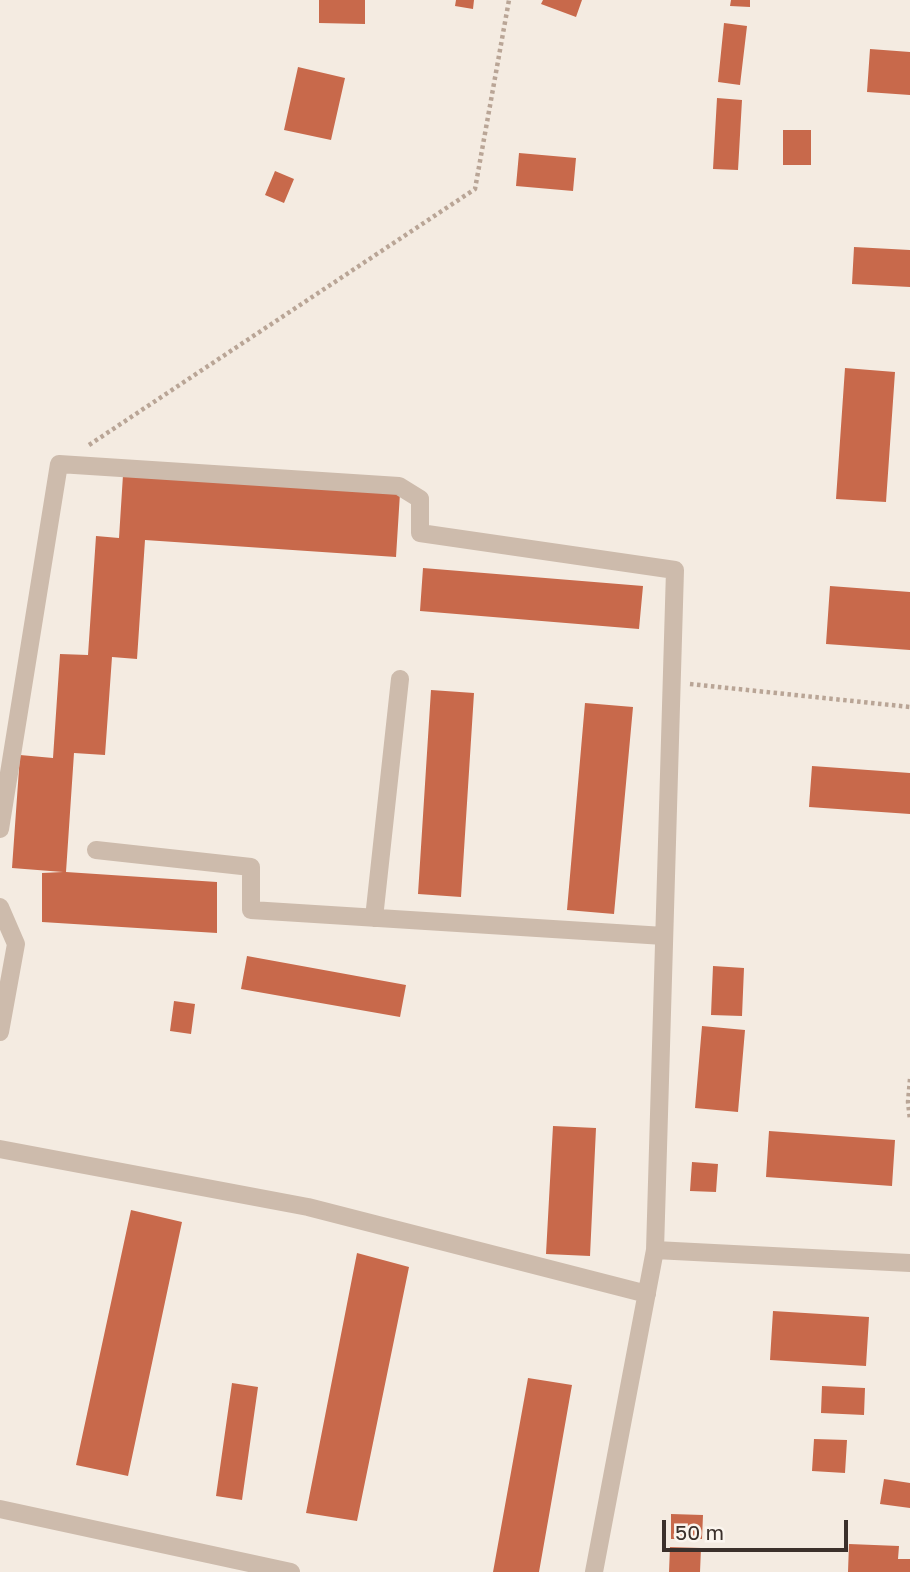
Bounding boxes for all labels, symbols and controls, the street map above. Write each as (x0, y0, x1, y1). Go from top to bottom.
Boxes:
scale bar (665, 1506, 850, 1550)
text: 50 m (675, 1519, 724, 1545)

